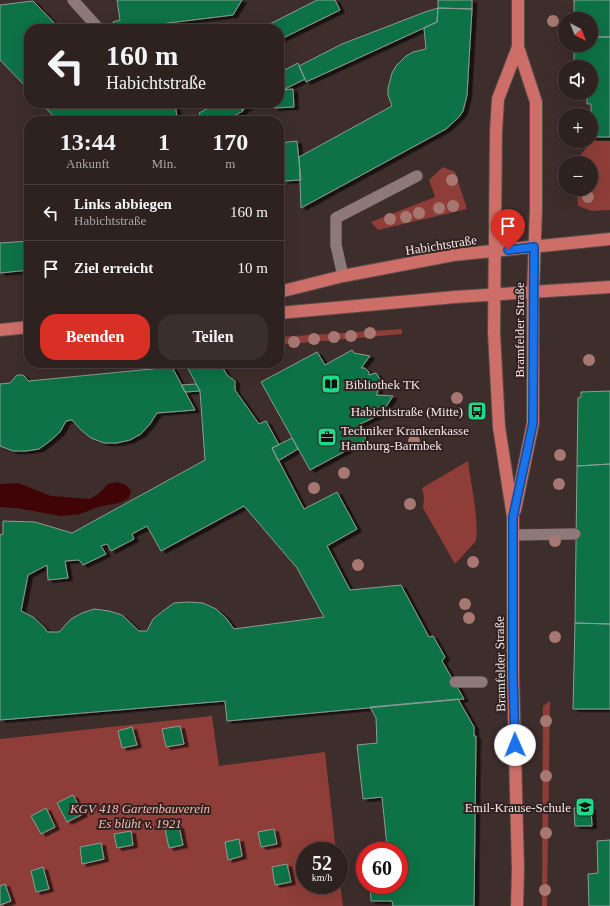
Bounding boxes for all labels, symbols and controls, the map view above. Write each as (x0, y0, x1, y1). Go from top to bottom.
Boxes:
north arrow (558, 12, 598, 52)
map controls (558, 12, 598, 196)
icon: left (40, 40, 92, 92)
text: 160 m (106, 40, 178, 71)
button: sound (558, 60, 598, 100)
text: Habichtstraße (106, 73, 206, 93)
button: + (558, 108, 598, 148)
text: 13:44 (60, 129, 116, 155)
text: 1 (158, 129, 170, 155)
text: 170 (212, 129, 248, 155)
text: Ankunft (66, 156, 109, 171)
text: Min. (152, 156, 176, 171)
text: m (225, 156, 235, 171)
button: − (558, 156, 598, 196)
text: Links abbiegen (74, 196, 172, 212)
icon: left (40, 202, 62, 224)
text: 160 m (230, 204, 268, 220)
pin (491, 209, 525, 250)
text: Habichtstraße (74, 213, 146, 228)
icon: arrive (497, 215, 519, 237)
street label: Habichtstraße (404, 232, 478, 258)
icon: arrive (40, 258, 62, 280)
text: Ziel erreicht (74, 260, 153, 276)
text: 10 m (238, 260, 268, 276)
street label: Bramfelder Straße (512, 282, 527, 378)
button: Beenden (40, 314, 150, 360)
button: Teilen (158, 314, 268, 360)
library icon: Bibliothek TK (320, 373, 342, 395)
place label: Bibliothek TK (345, 377, 421, 392)
bus stop icon: Habichtstraße (Mitte) (466, 400, 488, 422)
place label: Habichtstraße (Mitte) (351, 404, 463, 419)
place label: Techniker Krankenkasse Hamburg-Barmbek (341, 423, 469, 453)
office icon: Techniker Krankenkasse Hamburg-Barmbek (316, 426, 338, 448)
street label: Bramfelder Straße (492, 616, 508, 712)
position arrow (494, 724, 536, 766)
school or university icon: Emil-Krause-Schule (574, 796, 596, 818)
place label: Emil-Krause-Schule (465, 800, 571, 815)
park label: KGV 418 Gartenbauverein Es blüht v. 1921 (69, 801, 210, 831)
speed limit sign: 60 (356, 842, 408, 894)
text: 52 (312, 852, 332, 874)
text: km/h (312, 872, 332, 883)

